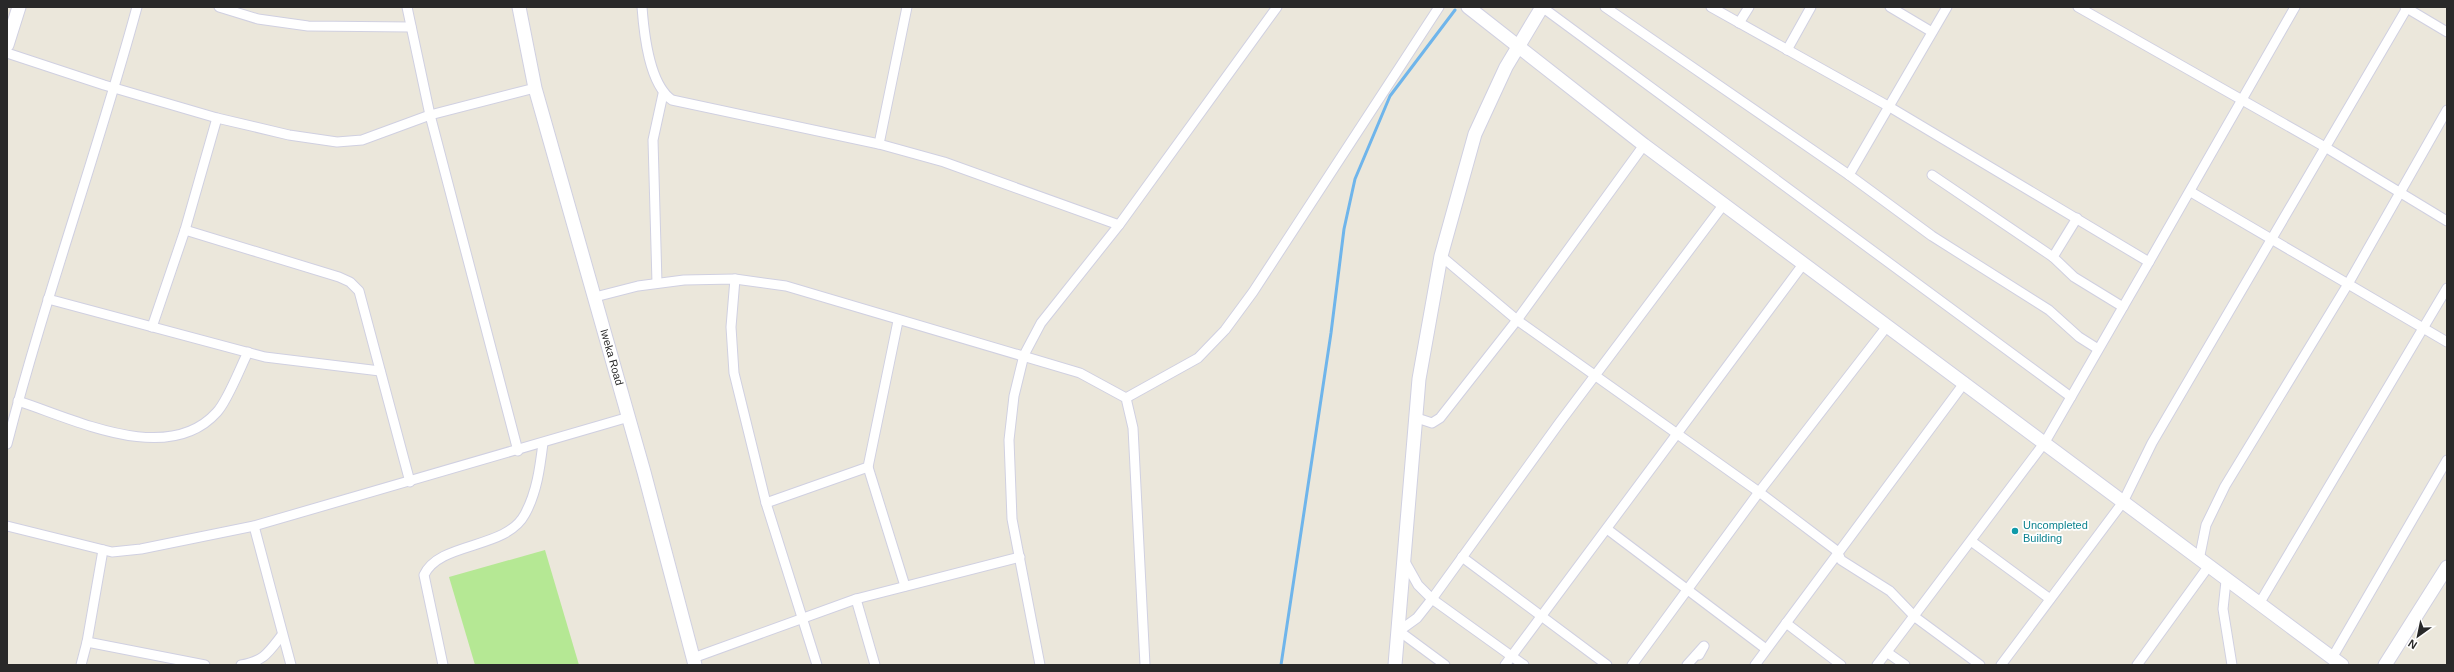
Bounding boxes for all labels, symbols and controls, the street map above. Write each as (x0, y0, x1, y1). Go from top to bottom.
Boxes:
street label: Iweka Road (598, 327, 626, 387)
place label: Uncompleted Building (2023, 519, 2088, 544)
marker: Uncompleted Building (2010, 526, 2020, 536)
north arrow (2398, 616, 2438, 656)
text: N (2406, 637, 2419, 652)

